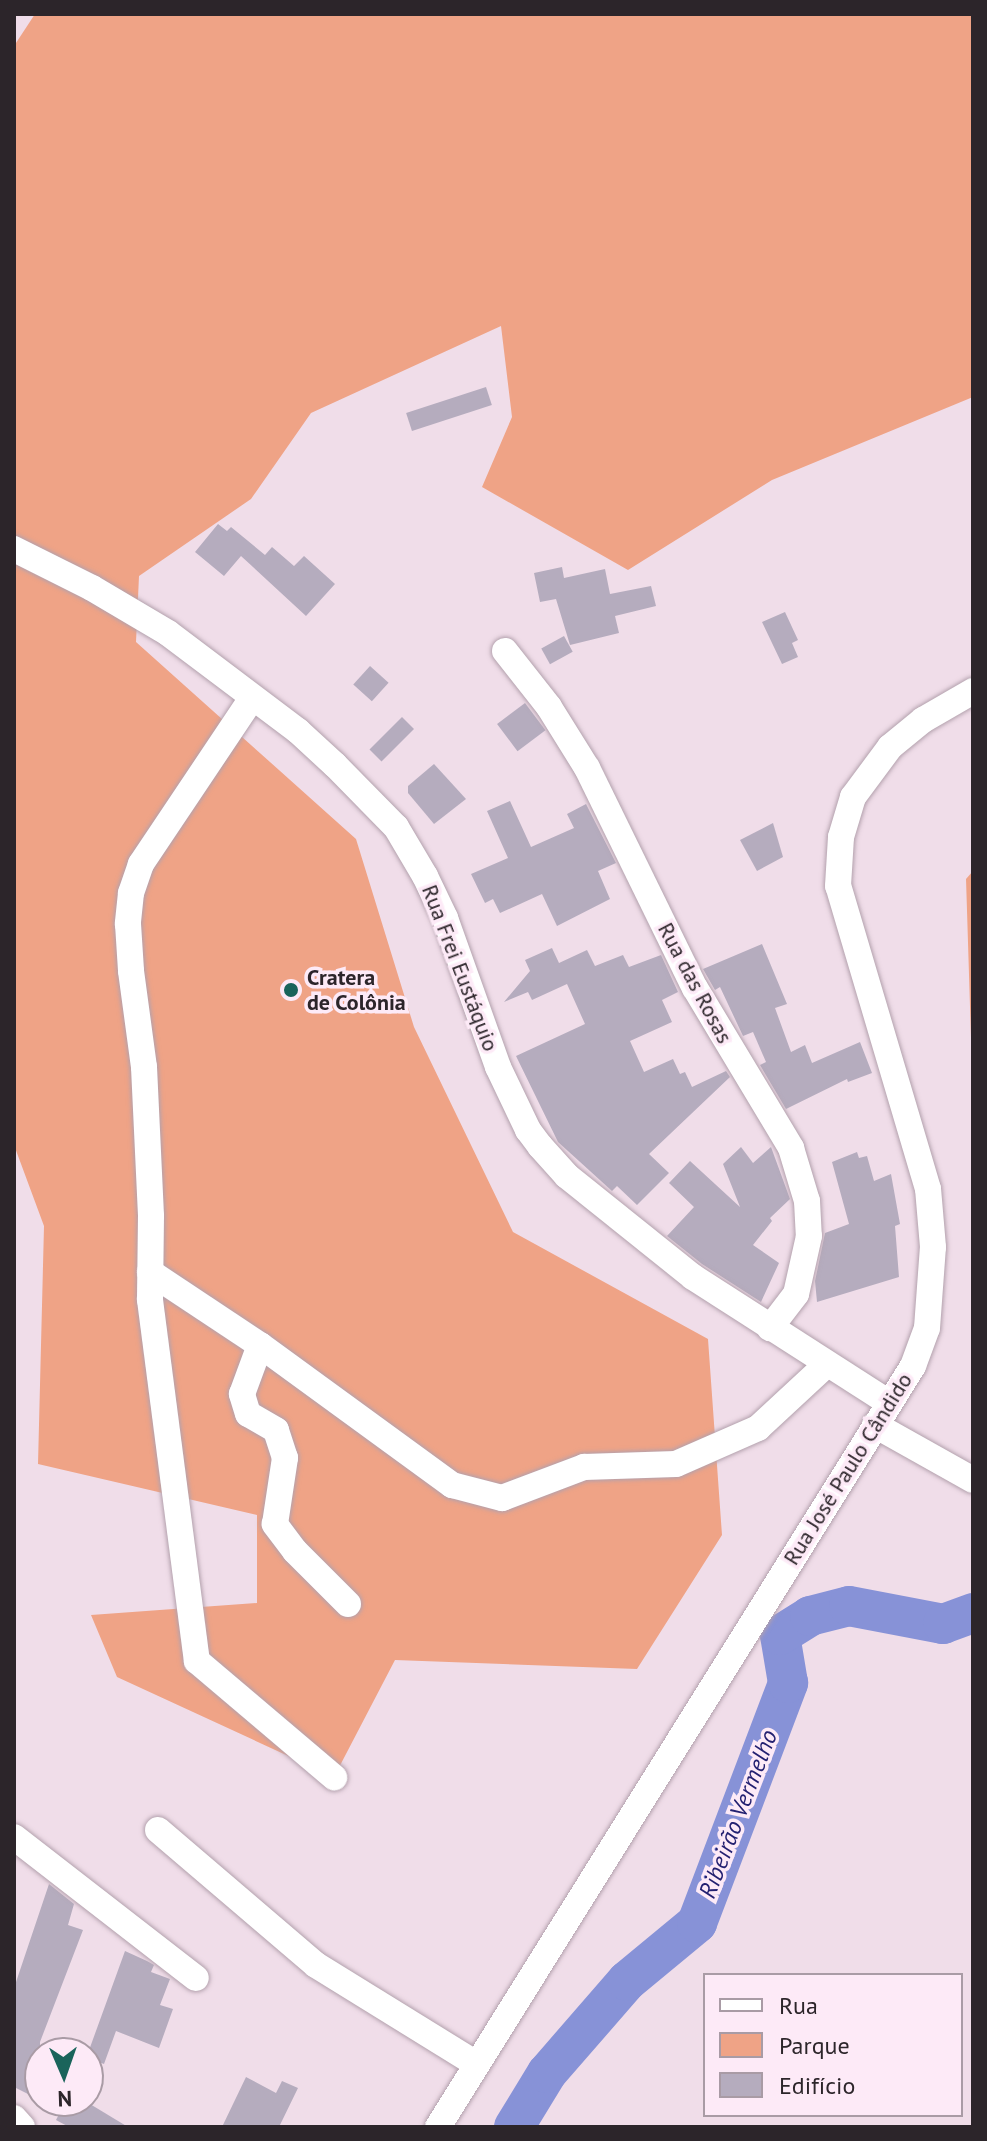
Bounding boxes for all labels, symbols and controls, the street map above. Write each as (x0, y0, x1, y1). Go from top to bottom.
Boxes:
street label: Rua Frei Eustáquio (416, 881, 504, 1055)
street label: Rua das Rosas (652, 918, 738, 1048)
place label: Cratera de Colônia (307, 964, 406, 1016)
marker: Cratera de Colônia (282, 981, 300, 999)
street label: Rua José Paulo Cândido (778, 1368, 918, 1570)
water label: Ribeirão Vermelho (693, 1725, 783, 1903)
legend (703, 1973, 963, 2117)
text: Rua (779, 1990, 818, 2021)
text: Parque (779, 2030, 850, 2061)
north arrow (24, 2037, 104, 2117)
text: Edifício (779, 2070, 855, 2101)
text: N (57, 2085, 72, 2113)

